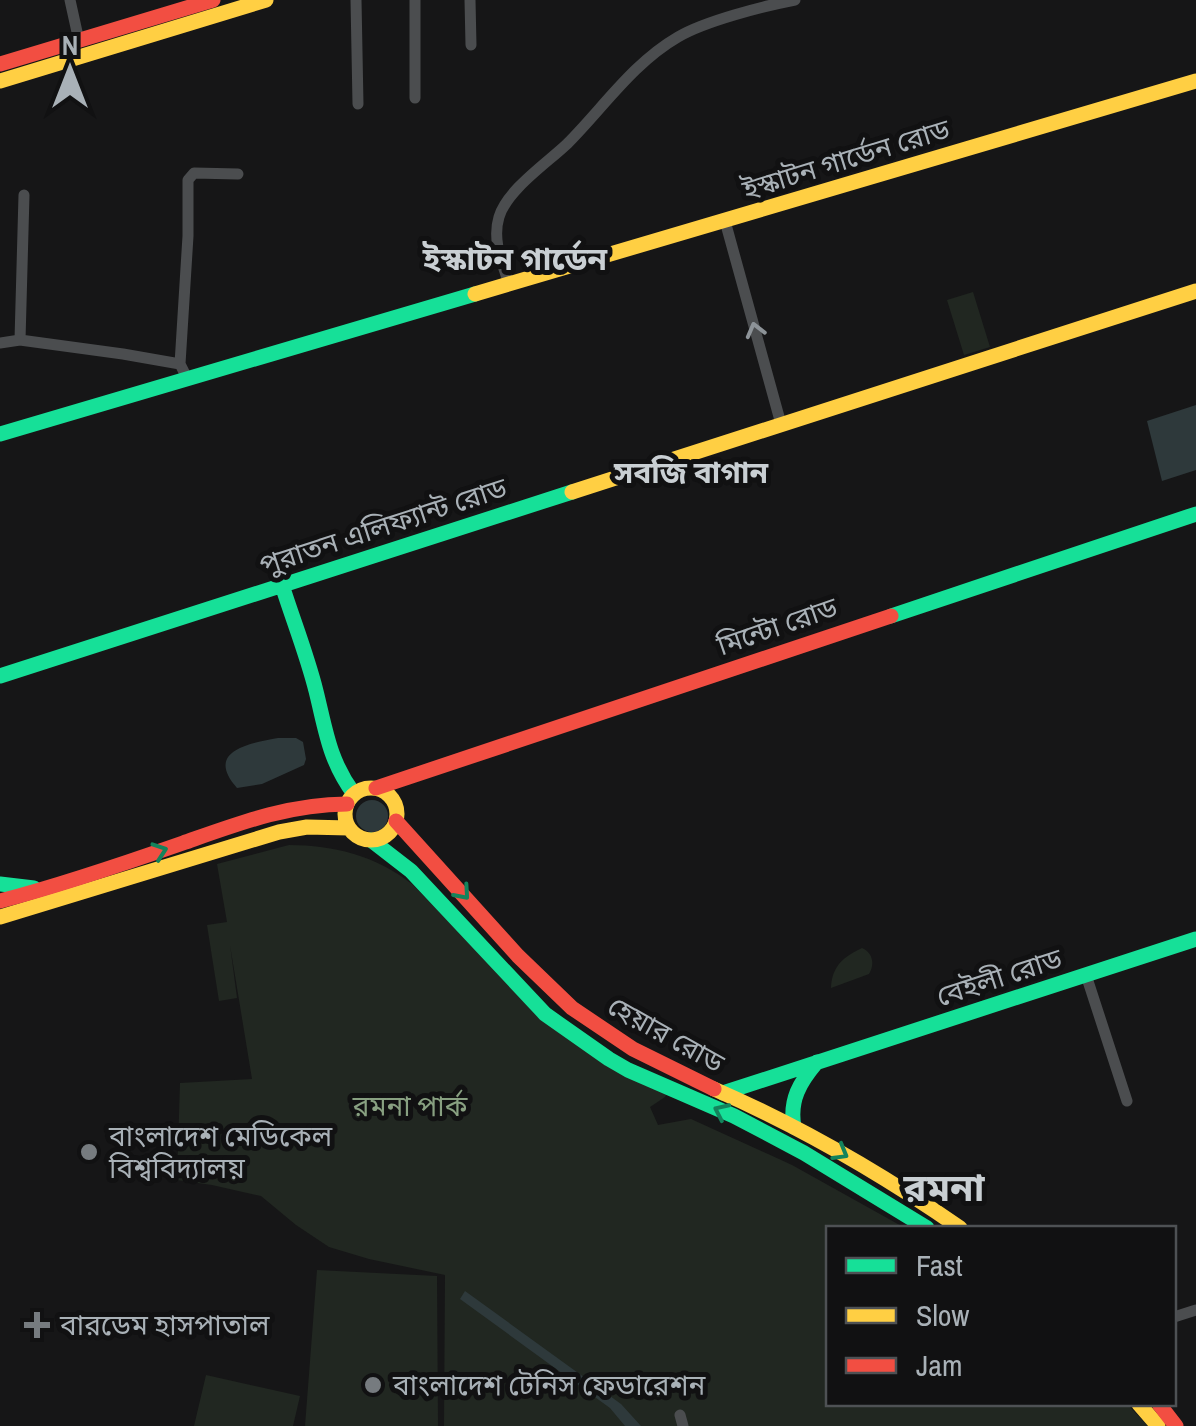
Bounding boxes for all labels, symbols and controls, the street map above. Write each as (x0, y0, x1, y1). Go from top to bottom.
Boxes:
north arrow (20, 20, 120, 120)
text: N (62, 26, 78, 64)
street label: ইস্কাটন গার্ডেন রোড (737, 109, 955, 209)
district label: ইস্কাটন গার্ডেন (422, 237, 608, 280)
one-way arrow (746, 322, 767, 339)
district label: সবজি বাগান (613, 452, 768, 492)
street label: পুরাতন এলিফ্যান্ট রোড (255, 468, 512, 584)
street label: মিন্টো রোড (711, 587, 843, 665)
one-way arrow (150, 842, 167, 863)
one-way arrow (451, 881, 469, 899)
street label: বেইলী রোড (931, 938, 1068, 1015)
street label: হেয়ার রোড (601, 987, 732, 1082)
park label: রমনা পার্ক (352, 1087, 468, 1125)
one-way arrow (713, 1103, 731, 1123)
place label: বাংলাদেশ মেডিকেল বিশ্ববিদ্যালয় (108, 1117, 333, 1187)
one-way arrow (830, 1140, 848, 1160)
marker: বাংলাদেশ মেডিকেল বিশ্ববিদ্যালয় (78, 1141, 100, 1163)
district label: রমনা (903, 1162, 986, 1213)
legend (826, 1226, 1176, 1406)
text: Fast (916, 1245, 963, 1285)
text: Slow (916, 1295, 970, 1335)
place label: বারডেম হাসপাতাল (59, 1306, 270, 1344)
marker: বারডেম হাসপাতাল (24, 1312, 50, 1338)
text: Jam (916, 1345, 962, 1385)
place label: বাংলাদেশ টেনিস ফেডারেশন (392, 1366, 707, 1404)
marker: বাংলাদেশ টেনিস ফেডারেশন (362, 1374, 384, 1396)

